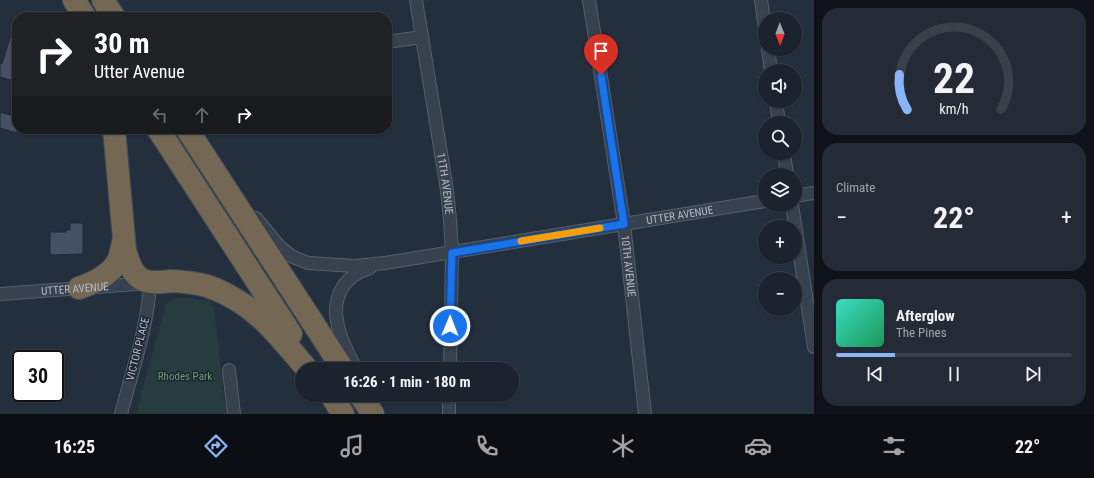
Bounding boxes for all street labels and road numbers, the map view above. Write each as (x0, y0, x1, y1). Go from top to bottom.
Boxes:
street label: 11TH AVENUE (435, 152, 456, 216)
street label: UTTER AVENUE (645, 203, 715, 227)
street label: 10TH AVENUE (619, 235, 639, 298)
street label: UTTER AVENUE (41, 280, 110, 297)
street label: VICTOR PLACE (124, 315, 152, 382)

